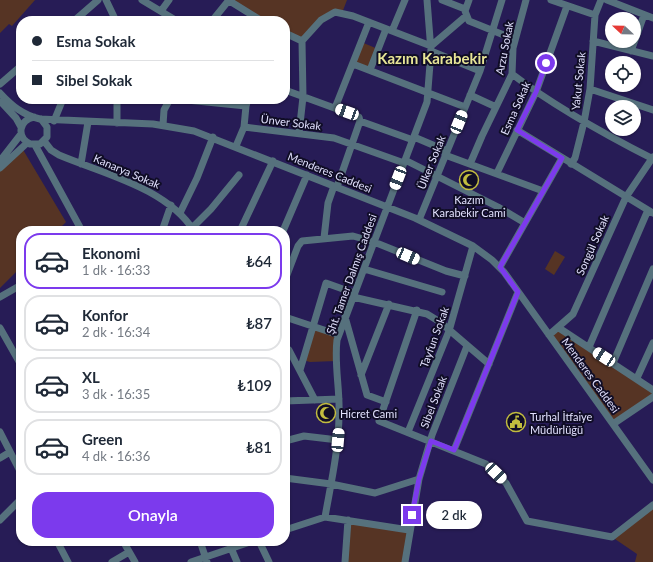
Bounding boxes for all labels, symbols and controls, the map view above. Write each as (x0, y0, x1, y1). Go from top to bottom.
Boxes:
north arrow (605, 12, 641, 48)
map controls (605, 12, 641, 136)
street label: Arzu Sokak (492, 20, 516, 76)
text: Esma Sokak (56, 32, 135, 50)
district label: Kazım Karabekir (377, 49, 487, 67)
street label: Yakut Sokak (568, 51, 588, 111)
route start (537, 54, 555, 72)
button: locate (605, 56, 641, 92)
text: Sibel Sokak (56, 71, 132, 89)
street label: Esma Sokak (497, 79, 533, 137)
button: layers (605, 100, 641, 136)
car (334, 102, 360, 122)
car (449, 109, 469, 135)
street label: Ünver Sokak (260, 112, 322, 132)
street label: Ülker Sokak (414, 133, 448, 191)
street label: Menderes Caddesi (286, 149, 374, 195)
street label: Kanarya Sokak (92, 151, 163, 191)
car (388, 165, 408, 191)
mosque icon: Kazım Karabekir Cami (458, 169, 480, 191)
place label: Kazım Karabekir Cami (432, 193, 506, 219)
street label: Şht. Tamer Dalmış Caddesi (323, 212, 379, 336)
street label: Songül Sokak (573, 213, 611, 277)
icon: car (34, 243, 70, 279)
text: Ekonomi (82, 244, 140, 262)
car (395, 246, 421, 266)
text: ₺64 (246, 252, 272, 270)
text: 1 dk · 16:33 (82, 262, 150, 278)
street label: Tayfun Sokak (417, 304, 451, 369)
icon: car (34, 305, 70, 341)
text: Konfor (82, 306, 128, 324)
text: ₺87 (246, 314, 272, 332)
text: 2 dk · 16:34 (82, 324, 150, 340)
street label: Menderes Caddesi (559, 335, 623, 415)
car (591, 345, 617, 369)
icon: car (34, 367, 70, 403)
text: XL (82, 368, 100, 386)
street label: Sibel Sokak (417, 374, 449, 430)
text: ₺109 (237, 376, 272, 394)
text: 3 dk · 16:35 (82, 386, 150, 402)
mosque icon: Hicret Cami (315, 402, 337, 424)
place label: Hicret Cami (340, 407, 397, 420)
place label: Turhal İtfaiye Müdürlüğü (530, 410, 593, 436)
public building icon: Turhal İtfaiye Müdürlüğü (505, 411, 527, 433)
car (331, 428, 345, 452)
icon: car (34, 429, 70, 465)
text: Green (82, 430, 123, 448)
text: ₺81 (246, 438, 272, 456)
text: 4 dk · 16:36 (82, 448, 150, 464)
car (483, 460, 509, 486)
button: Onayla (32, 492, 274, 538)
callout: 2 dk (426, 501, 482, 529)
route end (403, 506, 421, 524)
text: 2 dk (442, 507, 466, 523)

